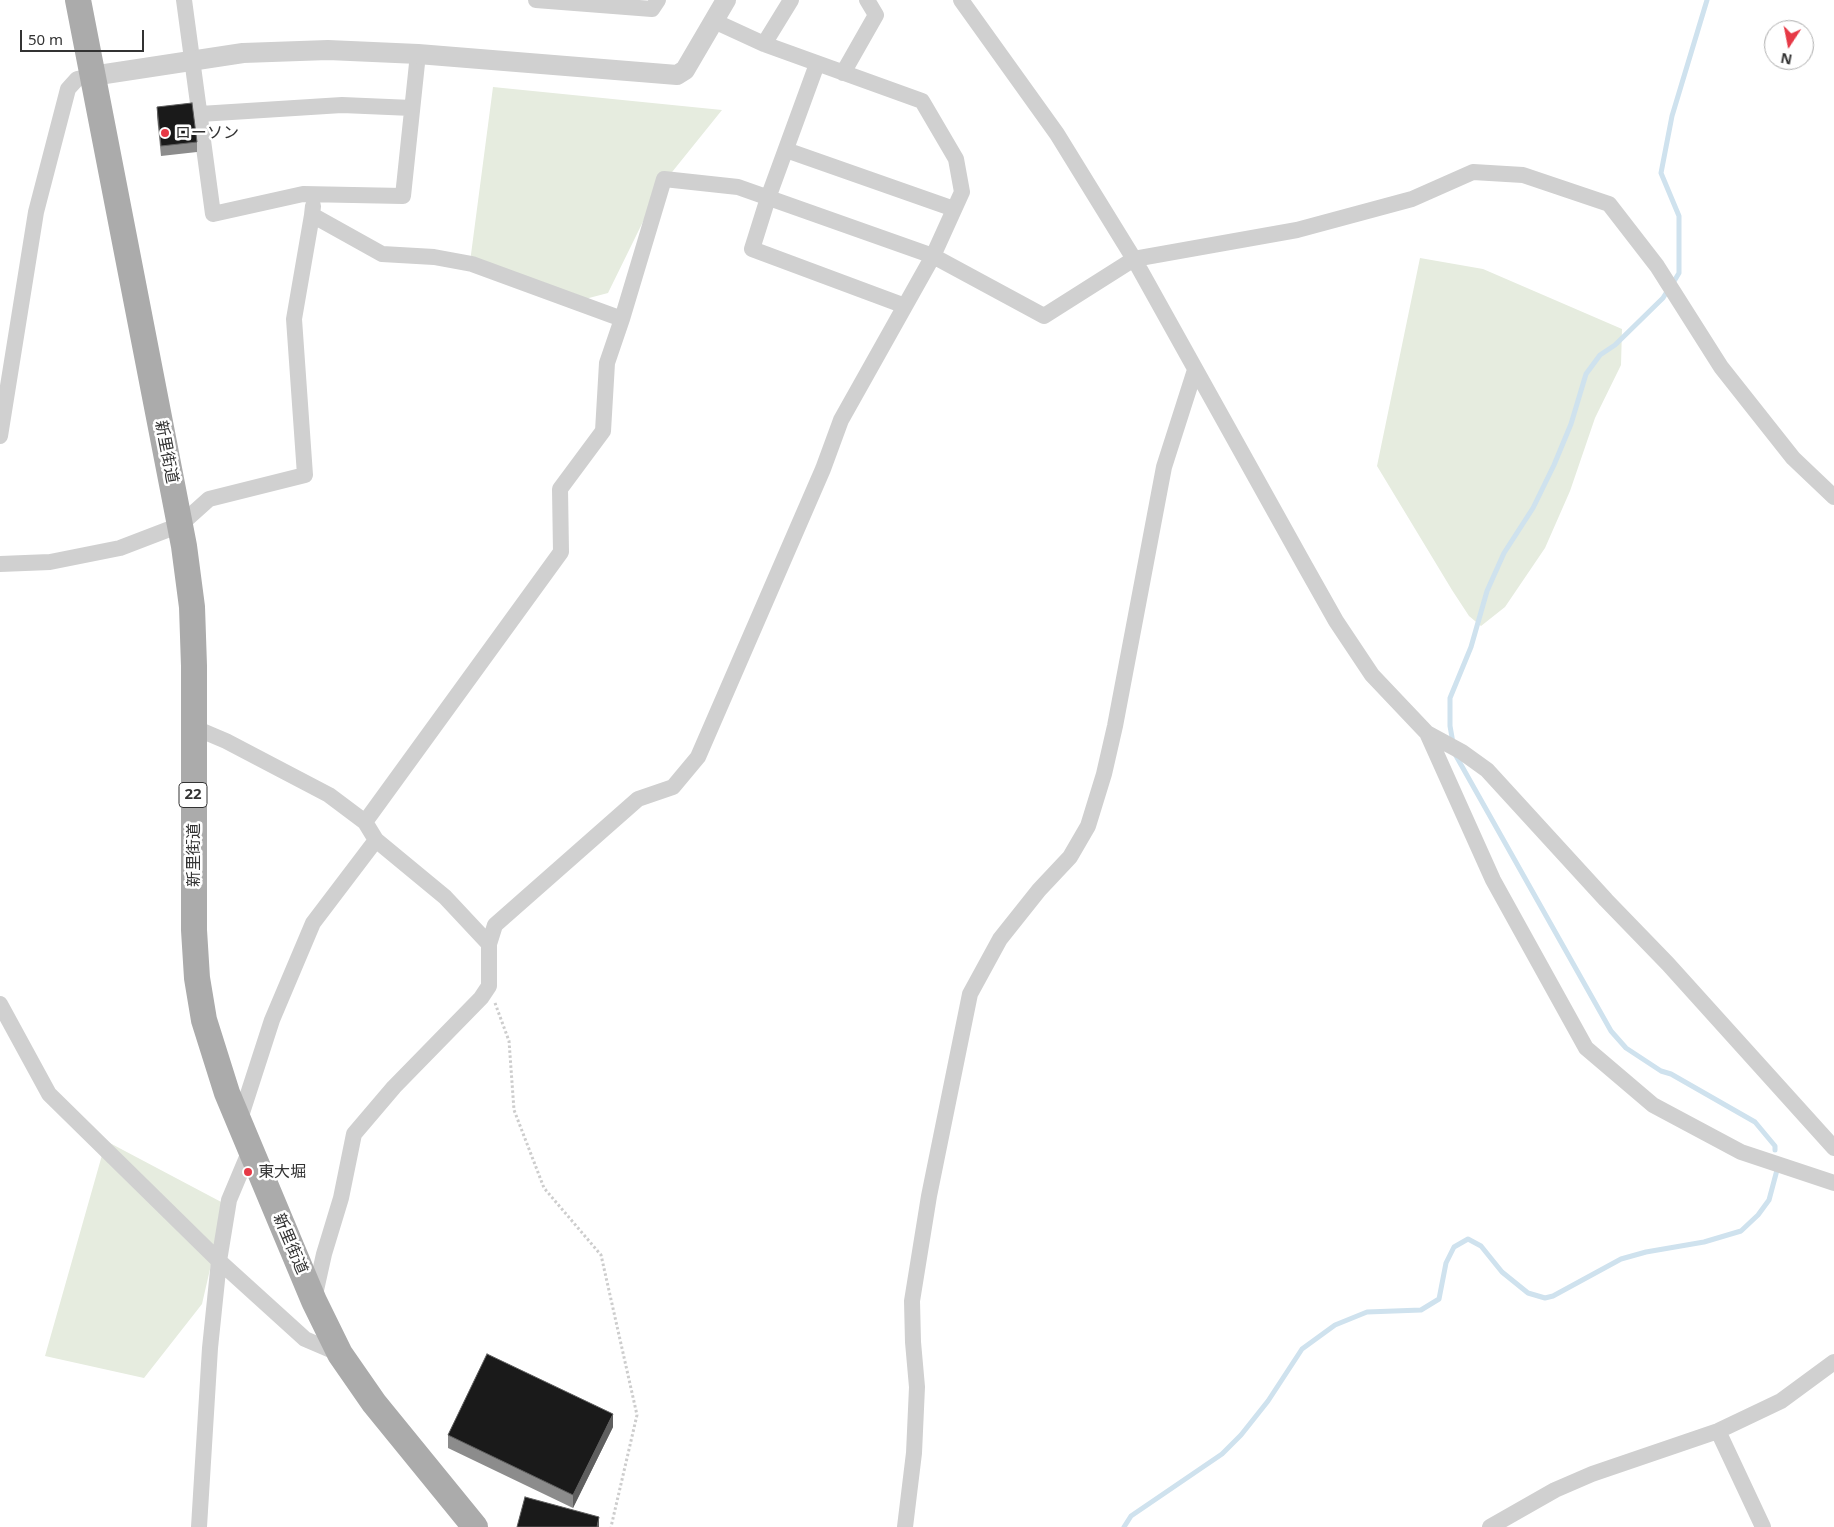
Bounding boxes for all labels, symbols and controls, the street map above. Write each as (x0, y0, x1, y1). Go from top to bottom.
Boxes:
scale bar (22, 20, 146, 52)
north arrow (1764, 20, 1814, 70)
text: 50 m (28, 29, 63, 49)
text: N (1779, 49, 1794, 70)
place label: ローソン (175, 123, 239, 143)
marker: ローソン (159, 127, 171, 139)
street label: 新里街道 (150, 419, 182, 485)
road number: 22 (179, 782, 207, 808)
street label: 新里街道 (184, 823, 204, 887)
place label: 東大堀 (258, 1162, 306, 1182)
marker: 東大堀 (242, 1166, 254, 1178)
street label: 新里街道 (269, 1211, 311, 1277)

